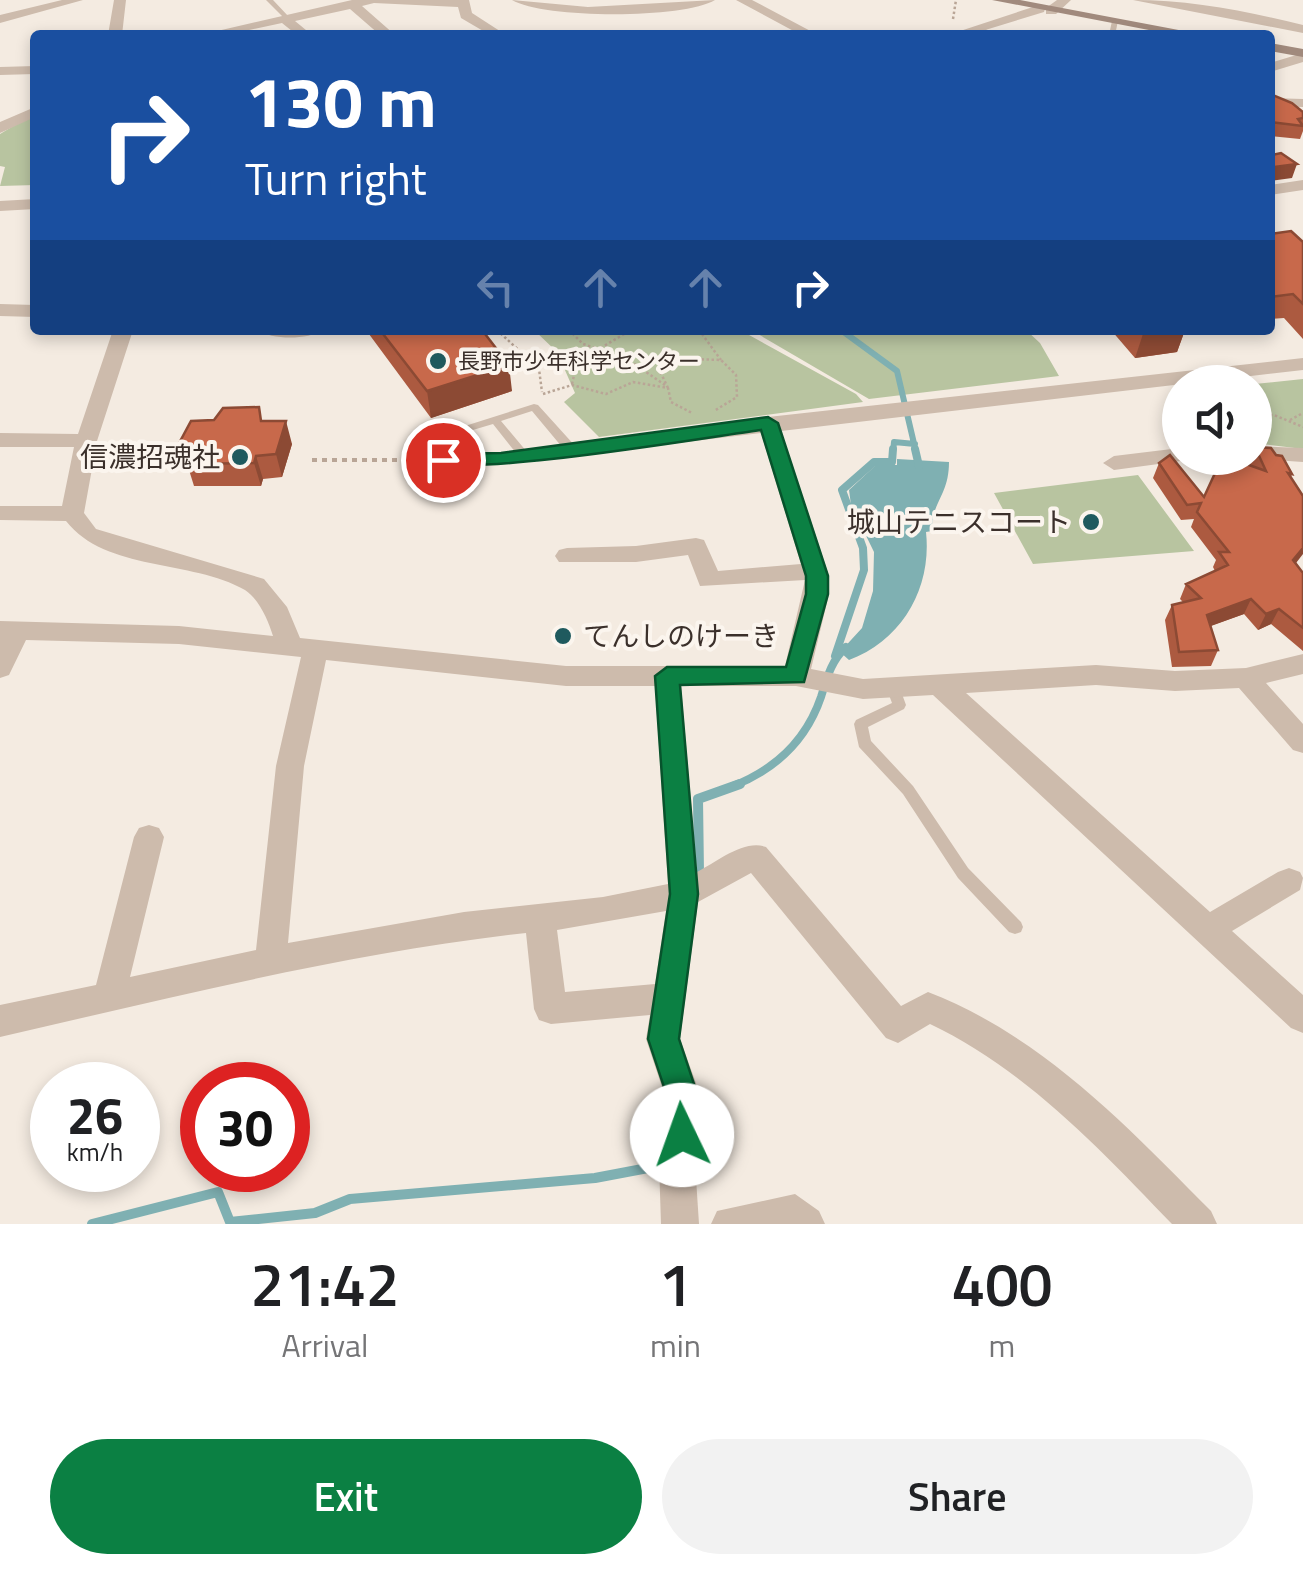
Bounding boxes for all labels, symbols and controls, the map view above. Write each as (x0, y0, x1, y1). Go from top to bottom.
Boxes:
text: 130 m (245, 48, 437, 154)
icon: right (80, 70, 210, 200)
text: Turn right (245, 144, 427, 212)
icon: left (468, 260, 523, 315)
icon: ahead (573, 260, 628, 315)
icon: ahead (678, 260, 733, 315)
icon: right (783, 260, 838, 315)
place label: 長野市少年科学センター (458, 344, 700, 378)
marker: 長野市少年科学センター (427, 350, 449, 372)
map controls (1162, 365, 1272, 475)
button: sound (1162, 365, 1272, 475)
pin (401, 418, 486, 503)
icon: arrive (416, 433, 471, 488)
place label: 信濃招魂社 (80, 435, 220, 478)
marker: 信濃招魂社 (229, 446, 251, 468)
place label: 城山テニスコート (847, 500, 1071, 543)
marker: 城山テニスコート (1080, 511, 1102, 533)
place label: てんしのけーき (583, 614, 779, 657)
marker: てんしのけーき (552, 625, 574, 647)
speed limit sign: 30 (180, 1062, 310, 1192)
text: 26 (67, 1077, 123, 1153)
position arrow (630, 1083, 734, 1187)
text: km/h (67, 1133, 123, 1171)
text: 21:42 (251, 1238, 399, 1329)
text: 1 (659, 1238, 692, 1329)
text: 400 (952, 1238, 1052, 1329)
text: Arrival (282, 1321, 368, 1369)
text: min (650, 1321, 701, 1369)
text: m (989, 1321, 1015, 1369)
button: Exit (50, 1439, 642, 1554)
button: Share (662, 1439, 1253, 1554)

